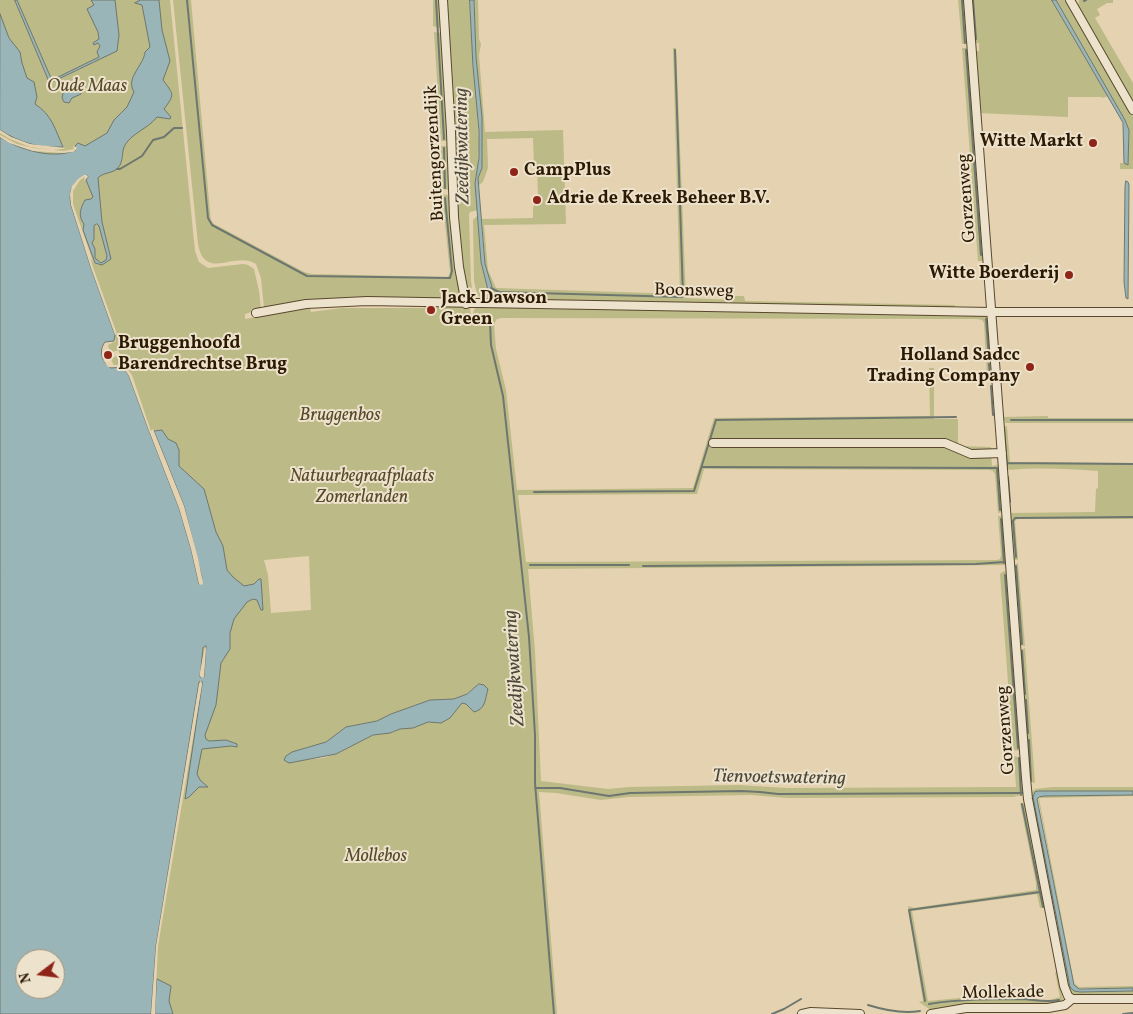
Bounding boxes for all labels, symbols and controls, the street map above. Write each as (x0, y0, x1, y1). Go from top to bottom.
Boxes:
park label: Oude Maas (47, 77, 127, 99)
street label: Buitengorzendijk (422, 84, 450, 222)
water label: Zeedijkwatering (452, 88, 476, 204)
place label: Witte Markt (980, 132, 1083, 154)
marker: Witte Markt (1087, 137, 1099, 149)
street label: Gorzenweg (954, 153, 982, 243)
place label: CampPlus (524, 161, 611, 183)
marker: CampPlus (508, 166, 520, 178)
place label: Adrie de Kreek Beheer B.V. (547, 189, 770, 211)
marker: Adrie de Kreek Beheer B.V. (531, 194, 543, 206)
place label: Witte Boerderij (929, 264, 1059, 286)
marker: Witte Boerderij (1063, 269, 1075, 281)
street label: Boonsweg (654, 281, 734, 303)
place label: Jack Dawson Green (441, 289, 547, 332)
marker: Jack Dawson Green (425, 304, 437, 316)
place label: Bruggenhoofd Barendrechtse Brug (118, 334, 287, 376)
place label: Holland Sadcc Trading Company (867, 346, 1020, 388)
marker: Bruggenhoofd Barendrechtse Brug (102, 349, 114, 361)
marker: Holland Sadcc Trading Company (1024, 361, 1036, 373)
park label: Bruggenbos (299, 406, 381, 428)
park label: Natuurbegraafplaats Zomerlanden (290, 467, 434, 509)
water label: Zeedijkwatering (501, 609, 531, 727)
street label: Gorzenweg (993, 685, 1021, 775)
water label: Tienvoetswatering (712, 766, 846, 792)
park label: Mollebos (345, 847, 407, 869)
north arrow (15, 949, 65, 999)
text: N (16, 970, 36, 985)
street label: Mollekade (962, 982, 1044, 1006)

